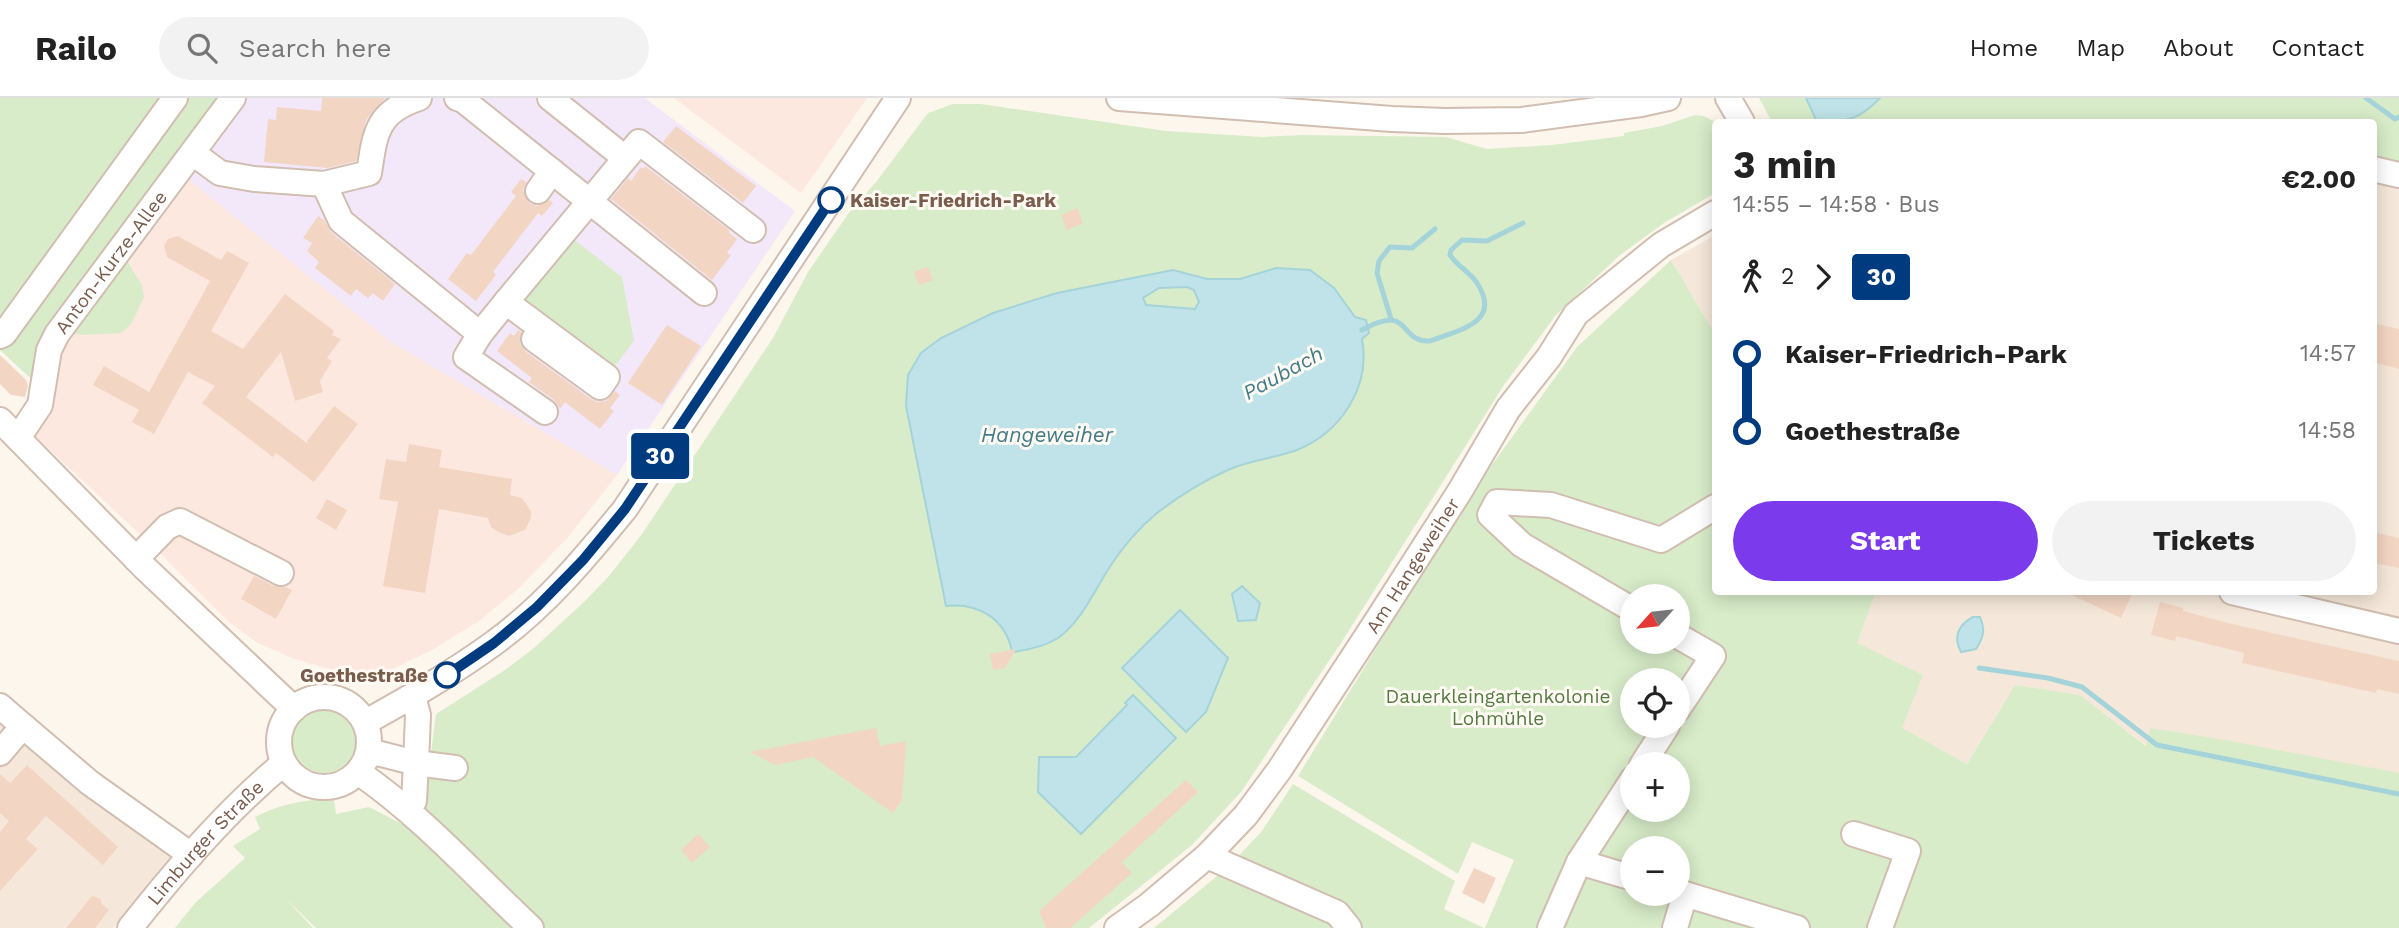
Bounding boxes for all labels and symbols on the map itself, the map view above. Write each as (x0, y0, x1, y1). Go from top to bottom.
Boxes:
street label: Anton-Kurze-Allee (50, 186, 172, 339)
marker: Kaiser-Friedrich-Park (818, 187, 844, 213)
place label: Kaiser-Friedrich-Park (850, 189, 1056, 212)
water label: Paubach (1238, 340, 1327, 405)
water label: Hangeweiher (981, 422, 1114, 447)
line badge: 30 (628, 433, 692, 479)
street label: Am Hangeweiher (1361, 493, 1465, 638)
north arrow (1620, 584, 1690, 654)
marker: Goethestraße (434, 662, 460, 688)
place label: Goethestraße (300, 664, 428, 687)
park label: Dauerkleingartenkolonie Lohmühle (1386, 685, 1610, 730)
street label: Limburger Straße (142, 775, 268, 910)

